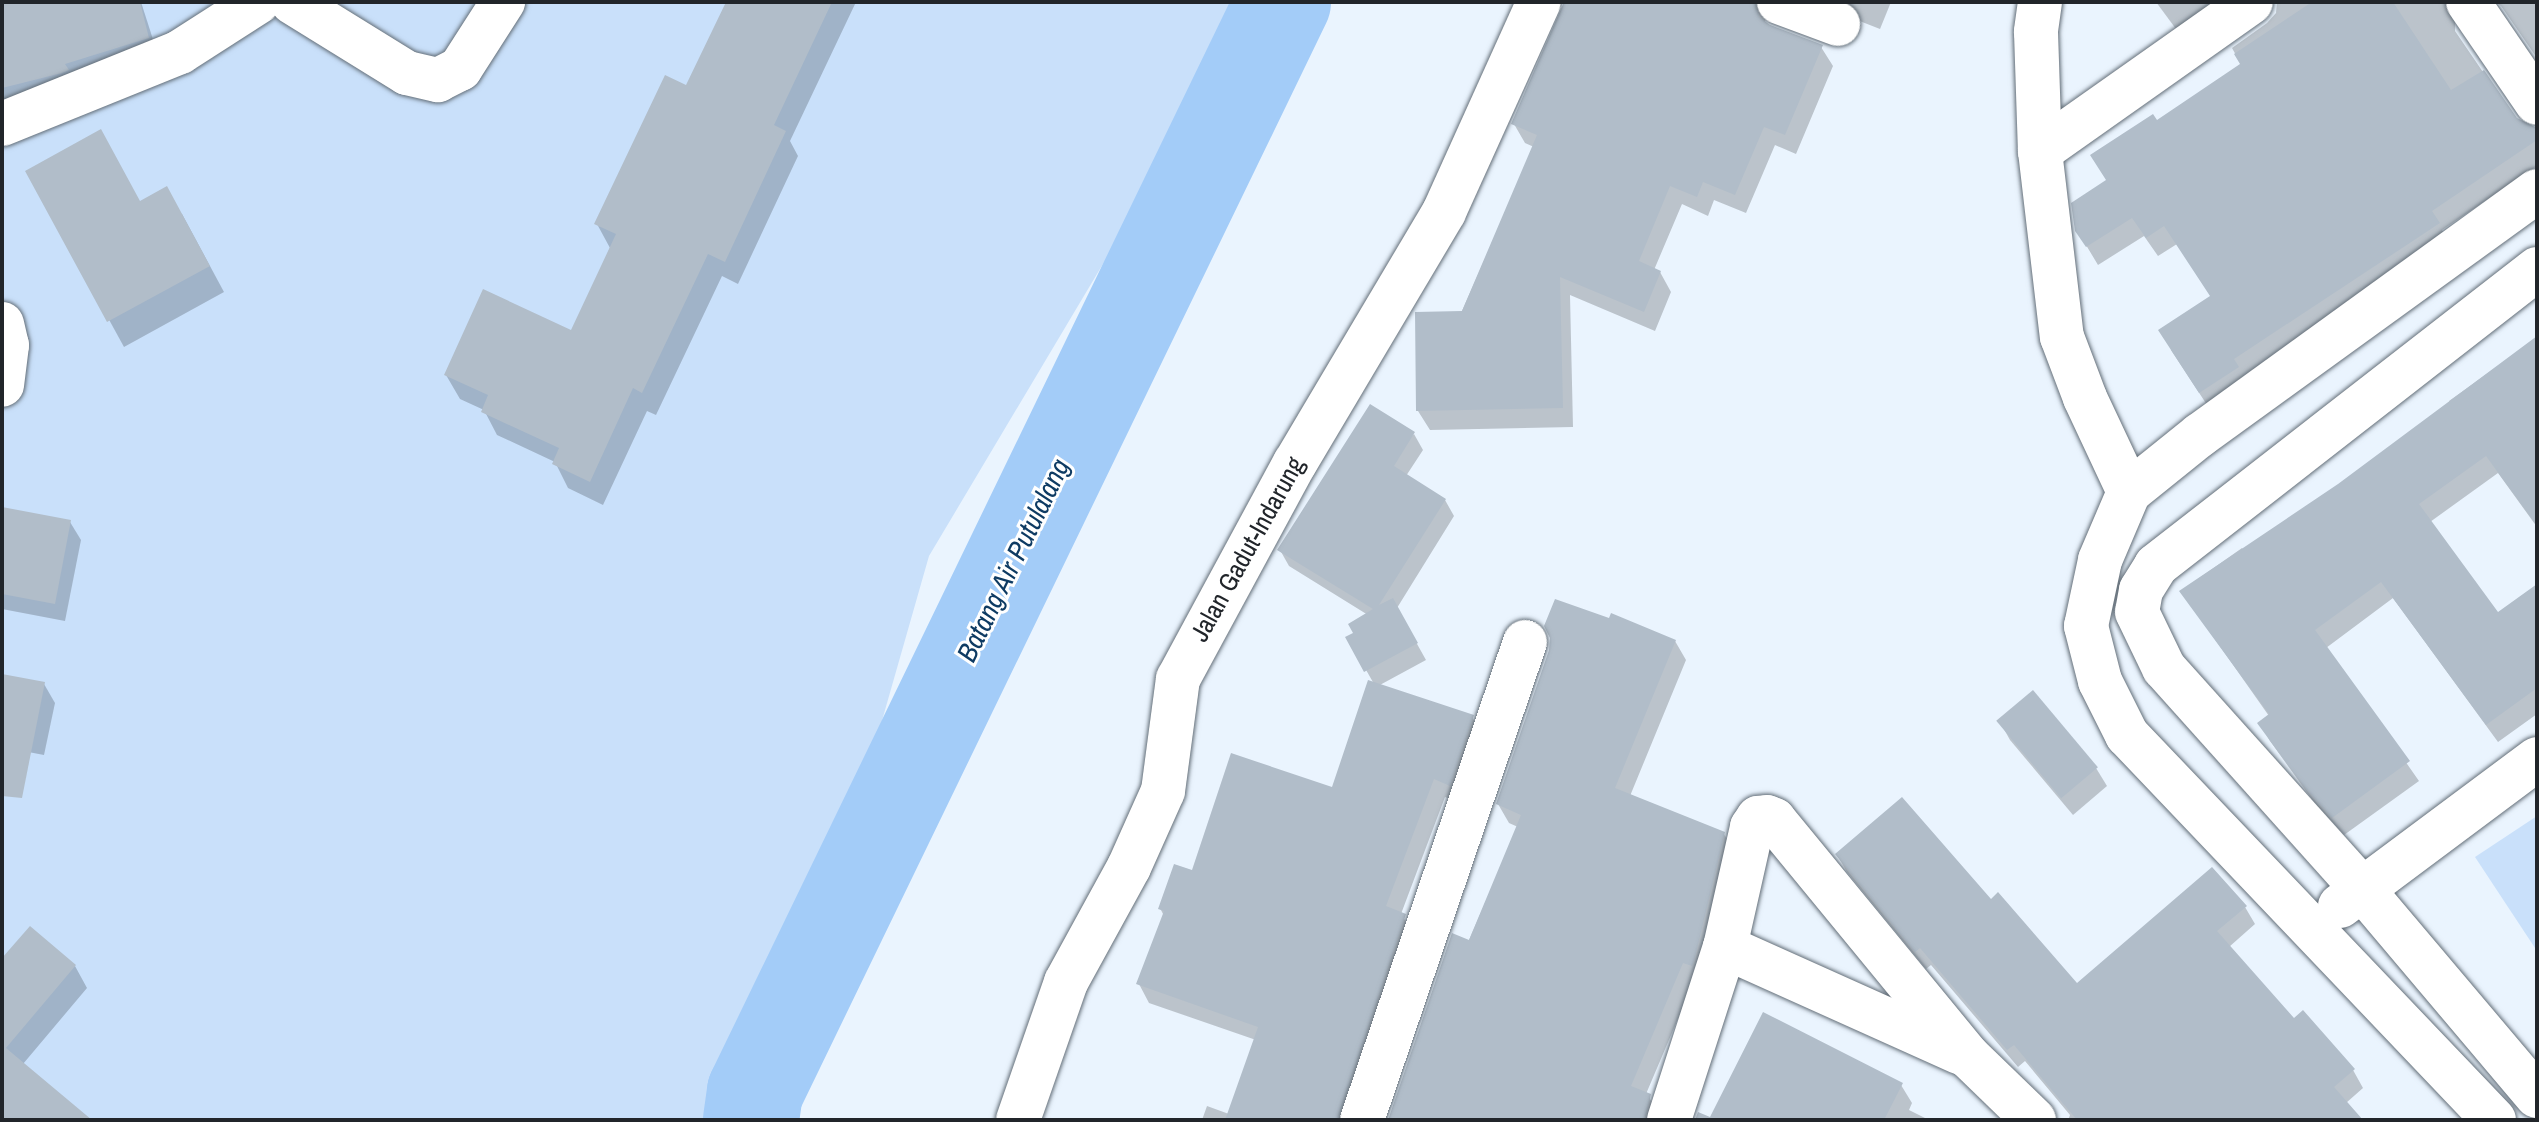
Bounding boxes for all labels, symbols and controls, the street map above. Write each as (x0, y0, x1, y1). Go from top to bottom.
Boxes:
street label: Jalan Gadut-Indarung (1183, 451, 1311, 647)
water label: Batang Air Putulalang (949, 452, 1077, 668)

